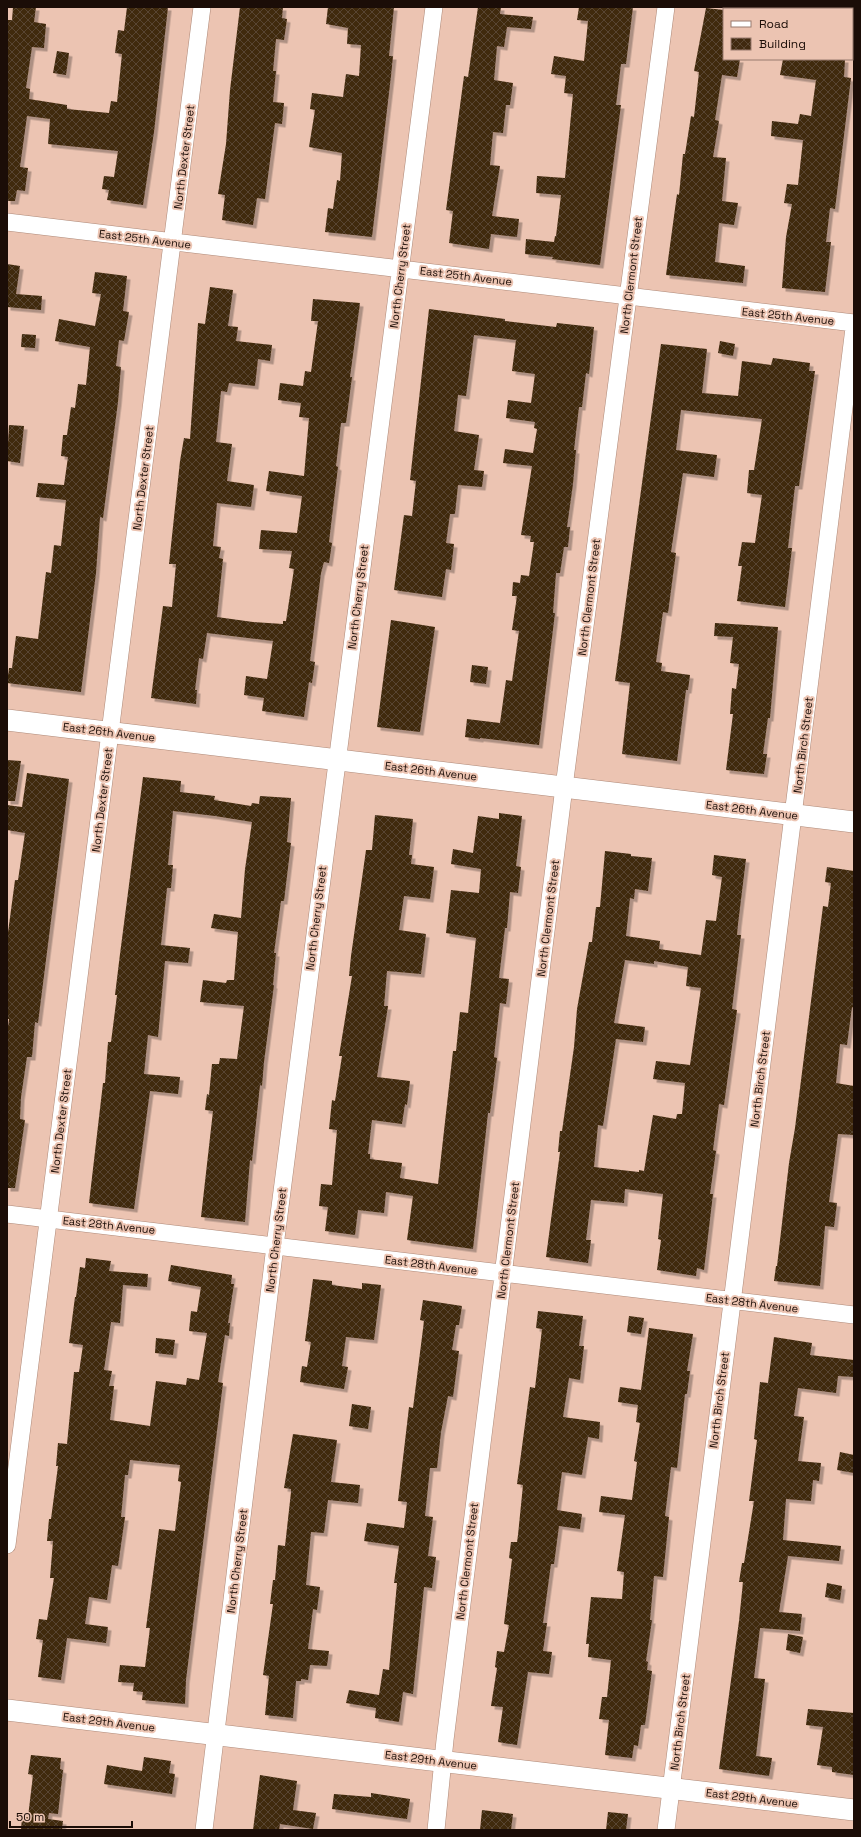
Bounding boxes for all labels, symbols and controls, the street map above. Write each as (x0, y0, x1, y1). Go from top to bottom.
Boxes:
legend (723, 8, 853, 60)
text: Road (759, 16, 788, 32)
text: Building (759, 36, 806, 52)
street label: North Dexter Street (171, 104, 197, 210)
street label: North Clermont Street (617, 216, 645, 334)
street label: North Cherry Street (387, 223, 413, 329)
street label: East 25th Avenue (98, 226, 192, 252)
street label: East 25th Avenue (419, 263, 513, 289)
street label: East 25th Avenue (741, 304, 835, 328)
street label: North Dexter Street (130, 425, 156, 531)
street label: North Clermont Street (575, 538, 603, 656)
street label: North Cherry Street (345, 544, 371, 650)
street label: North Birch Street (790, 696, 816, 794)
street label: East 26th Avenue (62, 719, 156, 745)
street label: North Dexter Street (89, 747, 115, 853)
street label: East 26th Avenue (384, 758, 478, 784)
street label: East 26th Avenue (705, 797, 799, 823)
street label: North Clermont Street (534, 859, 562, 977)
street label: North Cherry Street (303, 865, 329, 971)
street label: North Birch Street (747, 1030, 773, 1128)
street label: North Dexter Street (48, 1068, 74, 1174)
street label: North Clermont Street (494, 1181, 522, 1299)
street label: North Cherry Street (263, 1187, 289, 1293)
street label: East 28th Avenue (62, 1213, 156, 1237)
street label: East 28th Avenue (384, 1252, 478, 1278)
street label: East 28th Avenue (705, 1290, 799, 1316)
street label: North Birch Street (706, 1351, 732, 1449)
street label: North Clermont Street (453, 1502, 481, 1620)
street label: North Cherry Street (224, 1508, 250, 1614)
street label: North Birch Street (667, 1673, 693, 1771)
street label: East 29th Avenue (62, 1709, 156, 1735)
street label: East 29th Avenue (384, 1747, 478, 1773)
street label: East 29th Avenue (705, 1785, 799, 1811)
scale bar (10, 1803, 132, 1829)
text: 50 m (16, 1809, 44, 1825)

